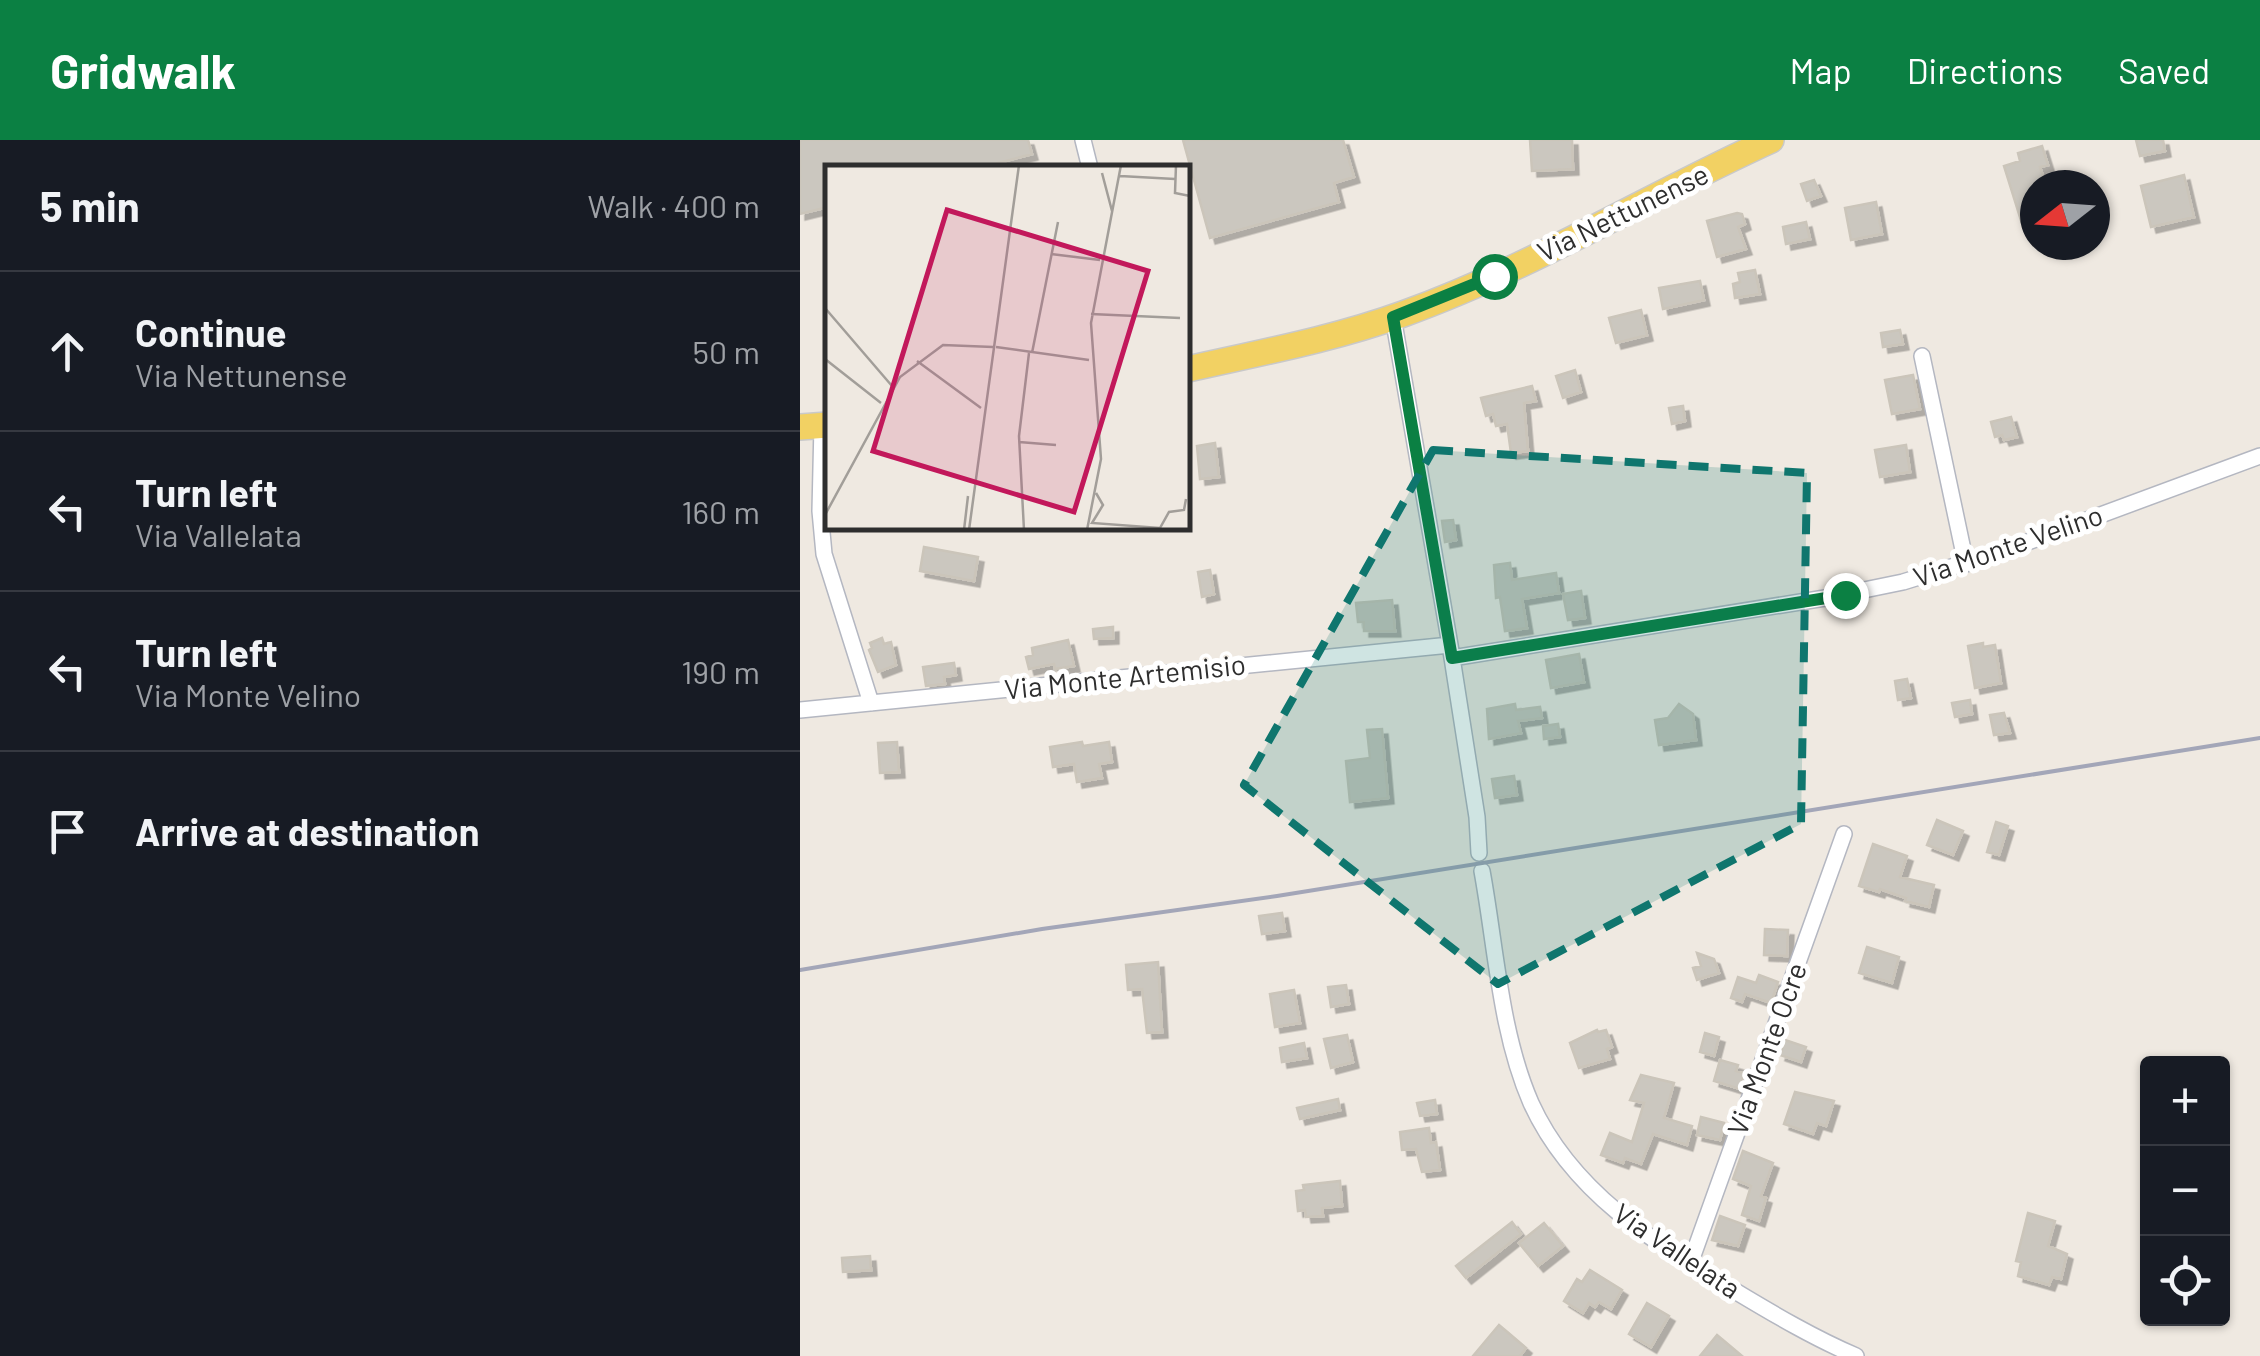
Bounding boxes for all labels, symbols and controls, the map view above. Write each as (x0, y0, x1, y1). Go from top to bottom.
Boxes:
text: Gridwalk (50, 41, 236, 99)
text: Map (1790, 49, 1852, 91)
text: Directions (1907, 49, 2063, 91)
text: Saved (2118, 49, 2210, 91)
street label: Via Nettunense (1532, 156, 1714, 268)
inset map (825, 165, 1190, 530)
north arrow (2020, 170, 2110, 260)
text: 5 min (40, 180, 140, 230)
text: Walk · 400 m (587, 186, 760, 224)
route start (1472, 254, 1518, 300)
text: Continue (135, 309, 286, 355)
icon: ahead (40, 324, 95, 379)
text: 50 m (693, 332, 760, 370)
text: Via Nettunense (135, 355, 347, 393)
text: Turn left (135, 469, 278, 515)
icon: left (40, 484, 95, 539)
text: 160 m (681, 492, 760, 530)
street label: Via Monte Velino (1909, 497, 2107, 593)
text: Via Vallelata (135, 515, 302, 553)
route end (1823, 573, 1869, 619)
text: Turn left (135, 629, 278, 675)
icon: left (40, 644, 95, 699)
street label: Via Monte Artemisio (1002, 646, 1247, 706)
text: 190 m (681, 652, 760, 690)
text: Via Monte Velino (135, 675, 361, 713)
icon: arrive (40, 804, 95, 859)
text: Arrive at destination (135, 808, 480, 854)
street label: Via Monte Ocre (1719, 958, 1813, 1140)
map controls (2140, 1056, 2230, 1326)
button: + (2140, 1056, 2230, 1146)
button: − (2140, 1146, 2230, 1236)
street label: Via Vallelata (1608, 1195, 1748, 1305)
button: locate (2140, 1236, 2230, 1326)

